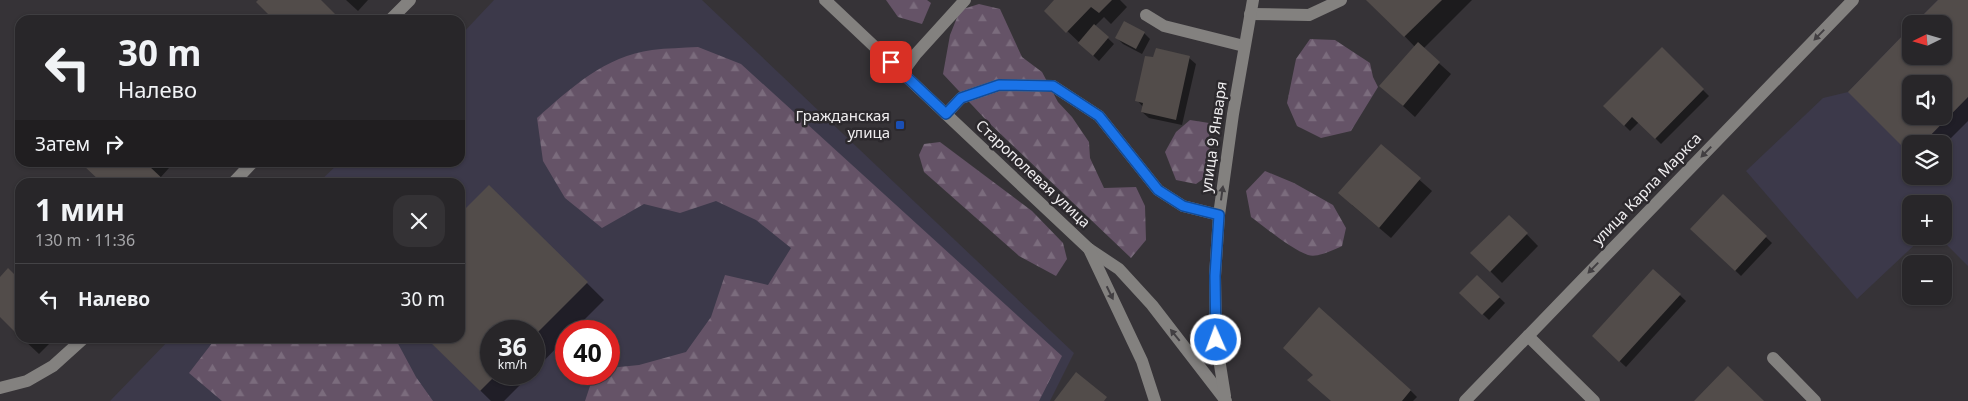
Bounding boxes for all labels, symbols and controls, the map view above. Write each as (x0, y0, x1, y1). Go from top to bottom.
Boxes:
north arrow (1902, 15, 1952, 65)
map controls (1902, 15, 1952, 305)
text: 30 m (118, 29, 201, 76)
one-way arrow (1813, 29, 1825, 41)
icon: left (35, 35, 100, 100)
pin (870, 41, 912, 83)
icon: arrive (877, 48, 905, 76)
text: Налево (118, 74, 197, 104)
button: sound (1902, 75, 1952, 125)
street label: улица 9 Января (1195, 80, 1231, 194)
place label: Гражданская улица (796, 105, 890, 142)
street label: Старополевая улица (972, 115, 1095, 232)
marker: Гражданская улица (894, 119, 906, 131)
street label: улица Карла Маркса (1587, 128, 1705, 249)
icon: right (100, 130, 128, 158)
text: Затем (35, 131, 90, 157)
button: layers (1902, 135, 1952, 185)
one-way arrow (1700, 145, 1712, 157)
one-way arrow (1218, 185, 1226, 201)
text: 1 мин (35, 189, 125, 230)
button: close (393, 195, 445, 247)
button: + (1902, 195, 1952, 245)
text: 130 m · 11:36 (35, 229, 135, 251)
button: − (1902, 255, 1952, 305)
one-way arrow (1587, 262, 1599, 274)
icon: left (35, 285, 63, 313)
text: Налево (78, 286, 150, 312)
text: 30 m (401, 286, 445, 312)
one-way arrow (1106, 286, 1114, 300)
position arrow (1189, 313, 1241, 365)
speed limit sign: 40 (555, 320, 620, 385)
one-way arrow (1170, 328, 1181, 341)
text: 36 (498, 329, 527, 363)
text: km/h (498, 356, 527, 373)

